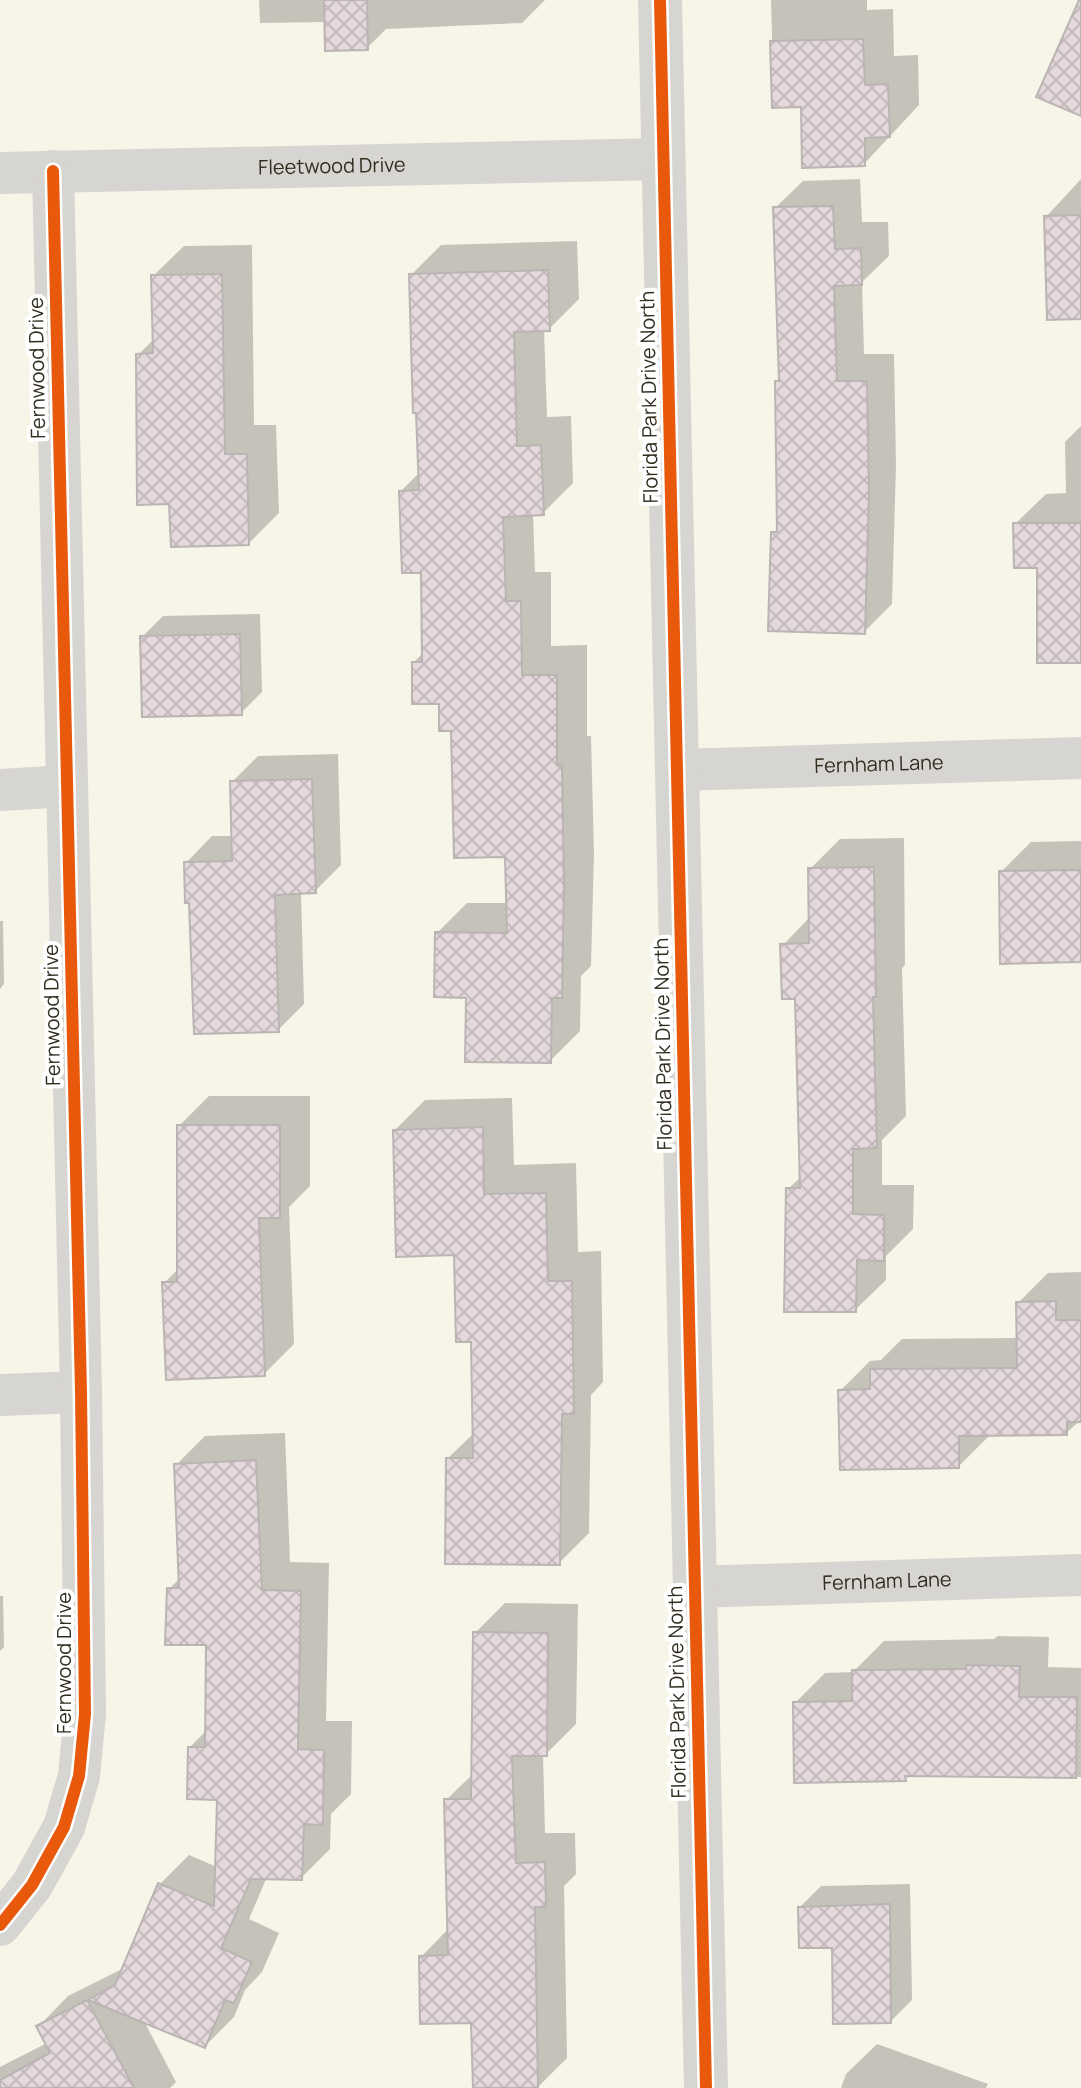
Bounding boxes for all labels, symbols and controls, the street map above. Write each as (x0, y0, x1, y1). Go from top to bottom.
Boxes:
street label: Fleetwood Drive (258, 150, 406, 181)
street label: Florida Park Drive North (633, 290, 664, 504)
street label: Fernwood Drive (22, 297, 51, 439)
street label: Fernham Lane (814, 748, 944, 779)
street label: Florida Park Drive North (647, 937, 678, 1151)
street label: Fernwood Drive (37, 944, 66, 1086)
street label: Fernham Lane (822, 1565, 952, 1596)
street label: Florida Park Drive North (661, 1585, 692, 1799)
street label: Fernwood Drive (50, 1592, 77, 1734)

